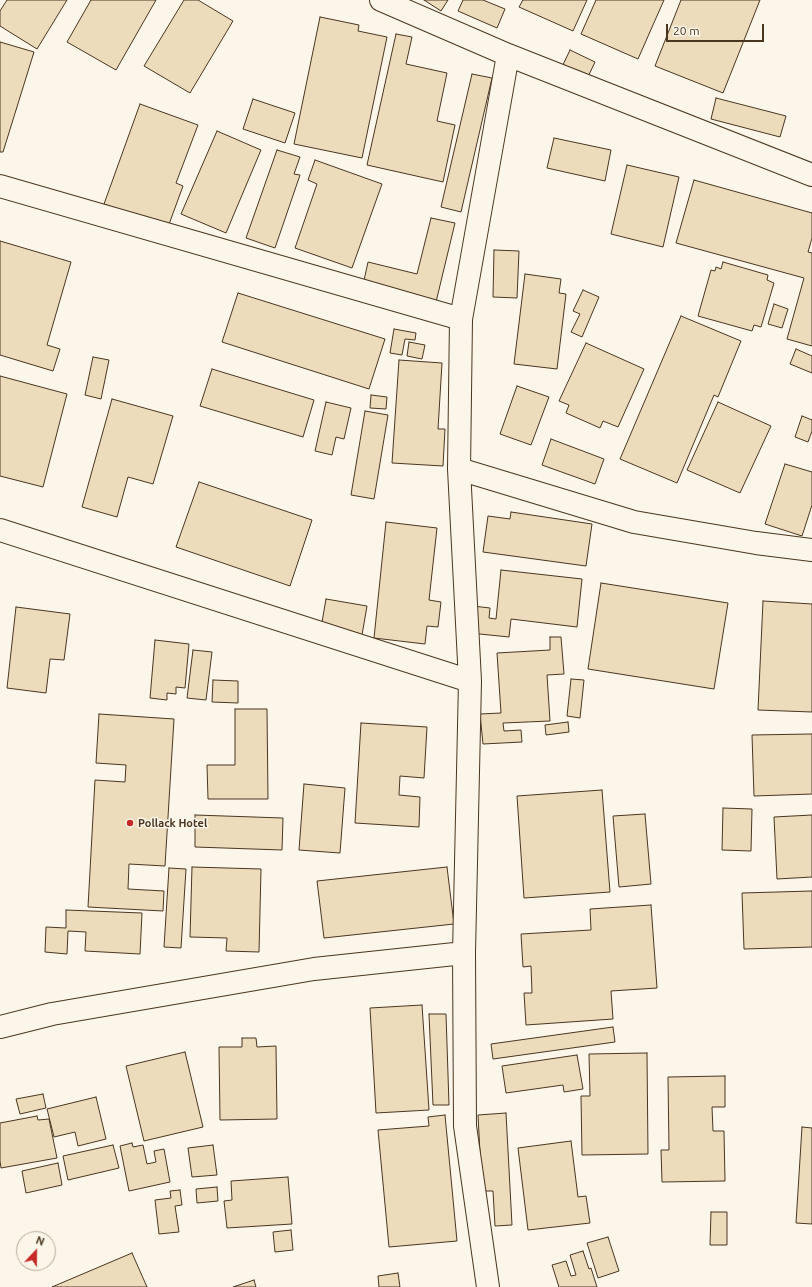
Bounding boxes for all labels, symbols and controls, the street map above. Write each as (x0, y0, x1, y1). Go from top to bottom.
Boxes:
scale bar (668, 16, 766, 42)
text: 20 m (673, 24, 700, 37)
place label: Pollack Hotel (138, 816, 207, 830)
marker: Pollack Hotel (125, 818, 135, 828)
north arrow (16, 1231, 56, 1271)
text: N (34, 1234, 46, 1248)

